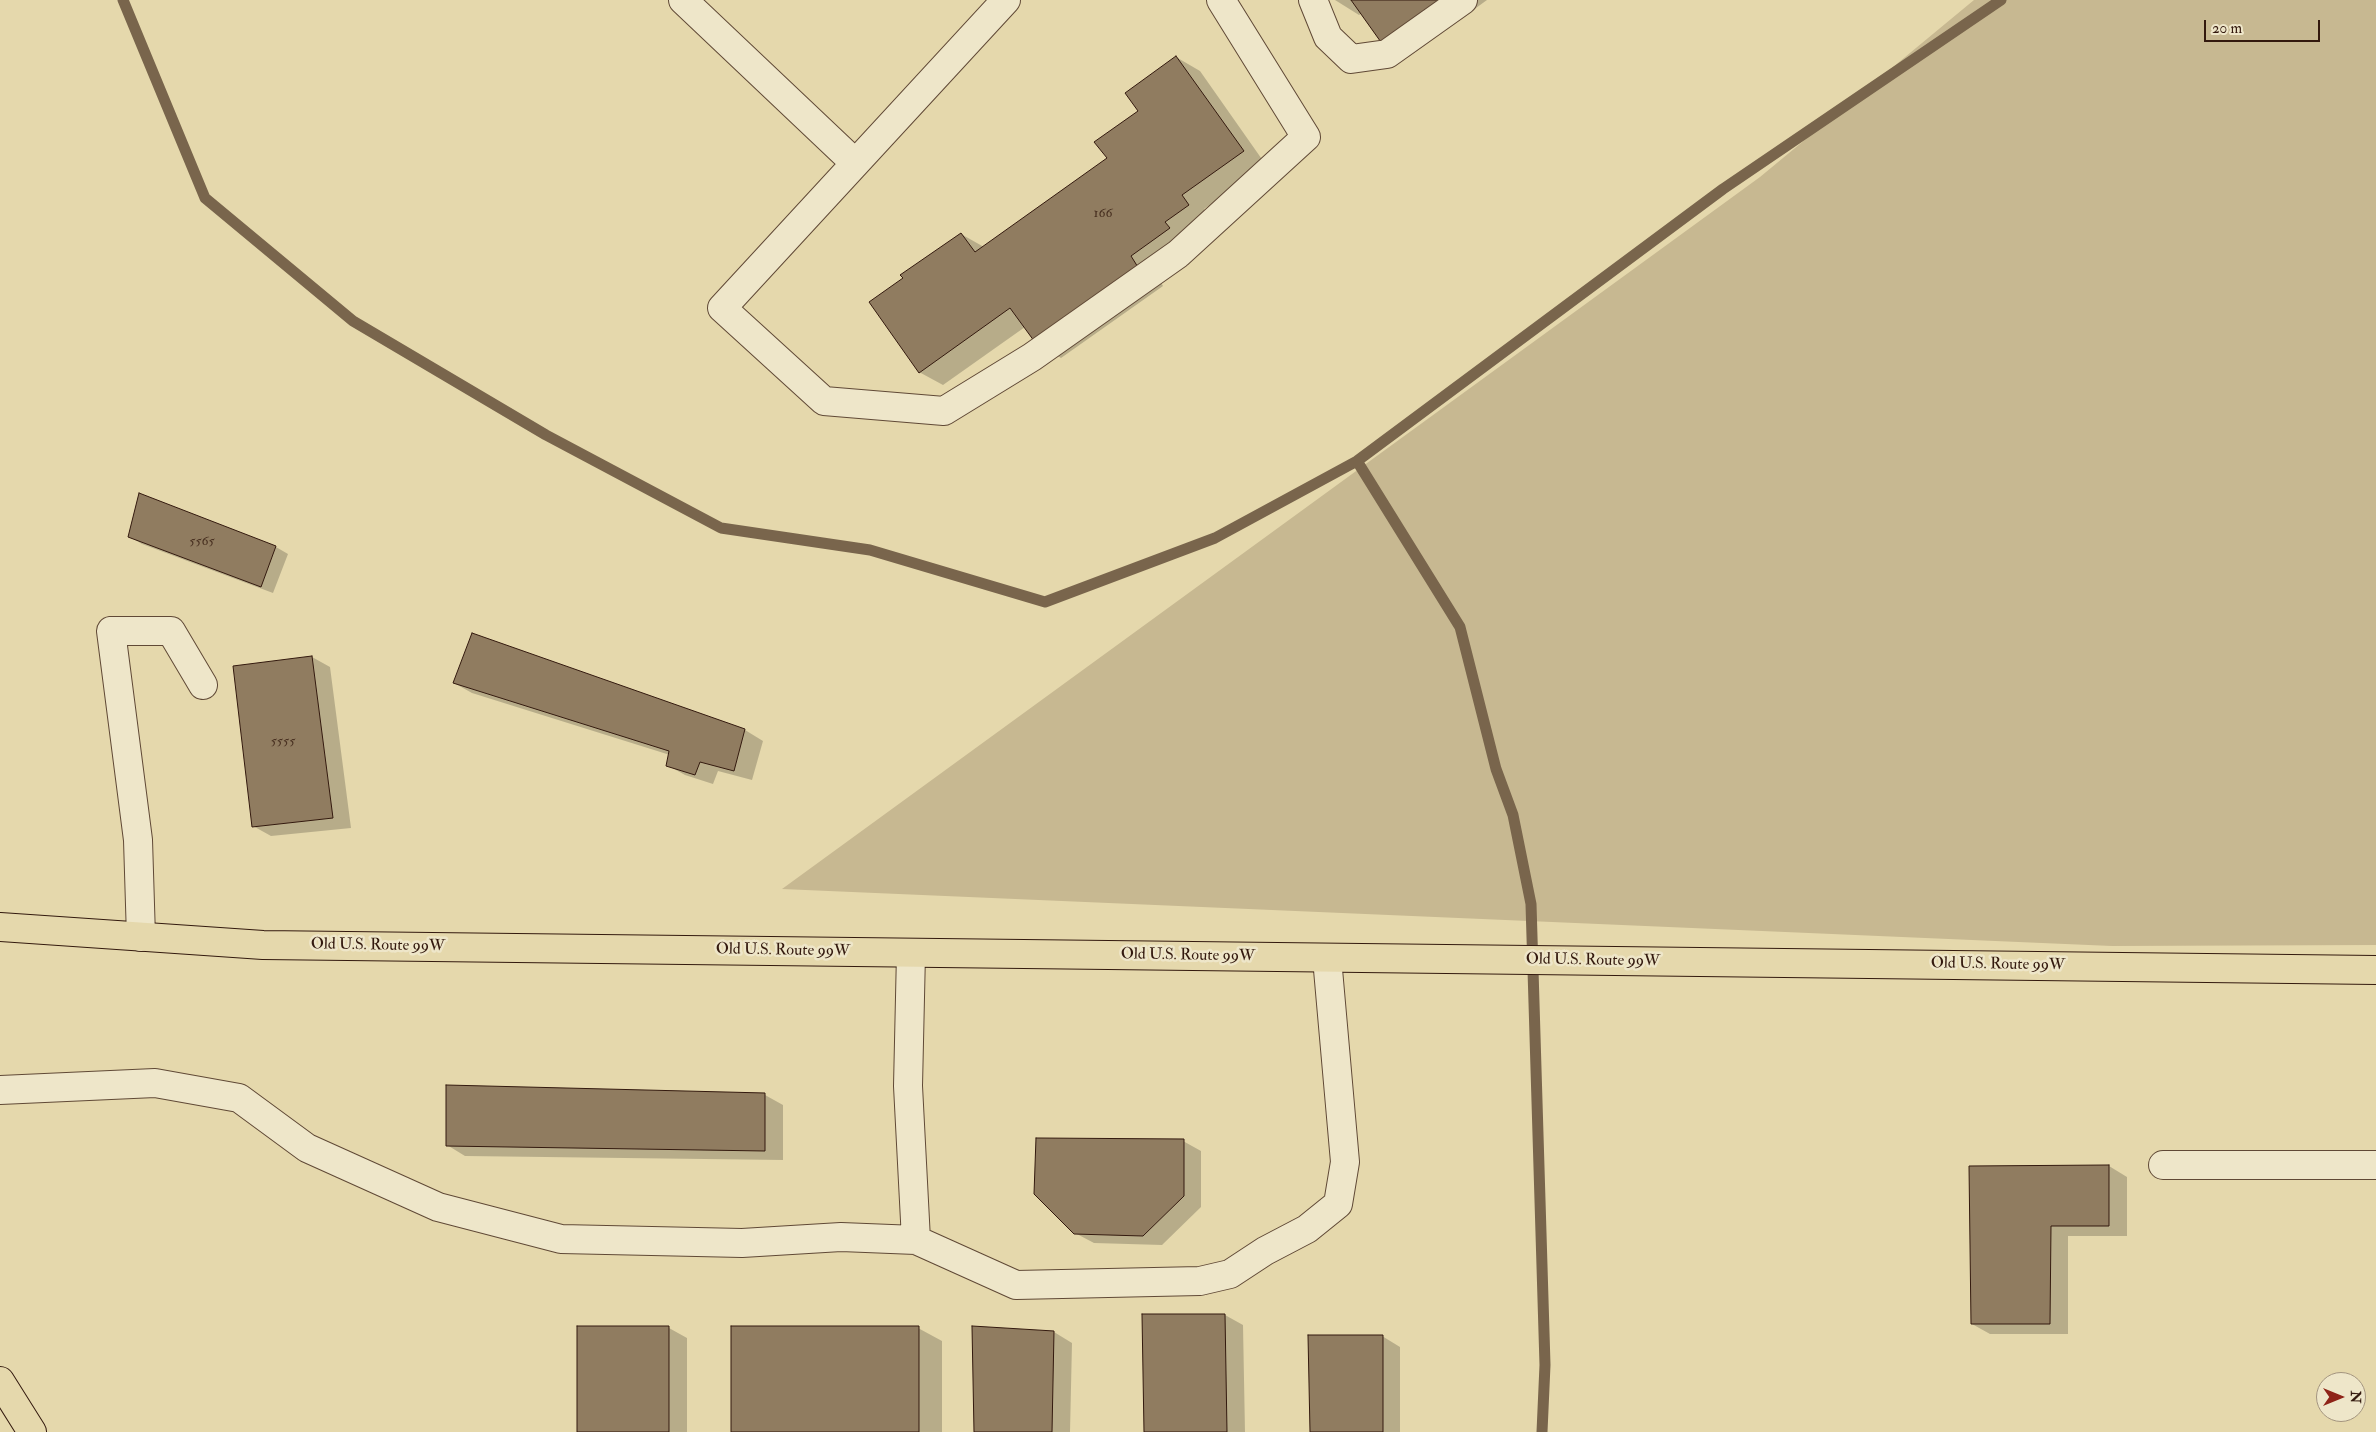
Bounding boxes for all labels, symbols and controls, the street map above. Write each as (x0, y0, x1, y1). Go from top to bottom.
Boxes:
scale bar (2206, 10, 2322, 42)
text: 20 m (2212, 19, 2242, 38)
house number: 166 (1093, 206, 1113, 222)
house number: 5565 (189, 534, 215, 550)
house number: 5555 (271, 734, 295, 750)
street label: Old U.S. Route 99W (311, 935, 445, 957)
street label: Old U.S. Route 99W (716, 940, 850, 962)
street label: Old U.S. Route 99W (1121, 945, 1255, 967)
street label: Old U.S. Route 99W (1526, 950, 1660, 972)
street label: Old U.S. Route 99W (1931, 954, 2065, 976)
north arrow (2316, 1372, 2366, 1422)
text: N (2347, 1391, 2364, 1403)

